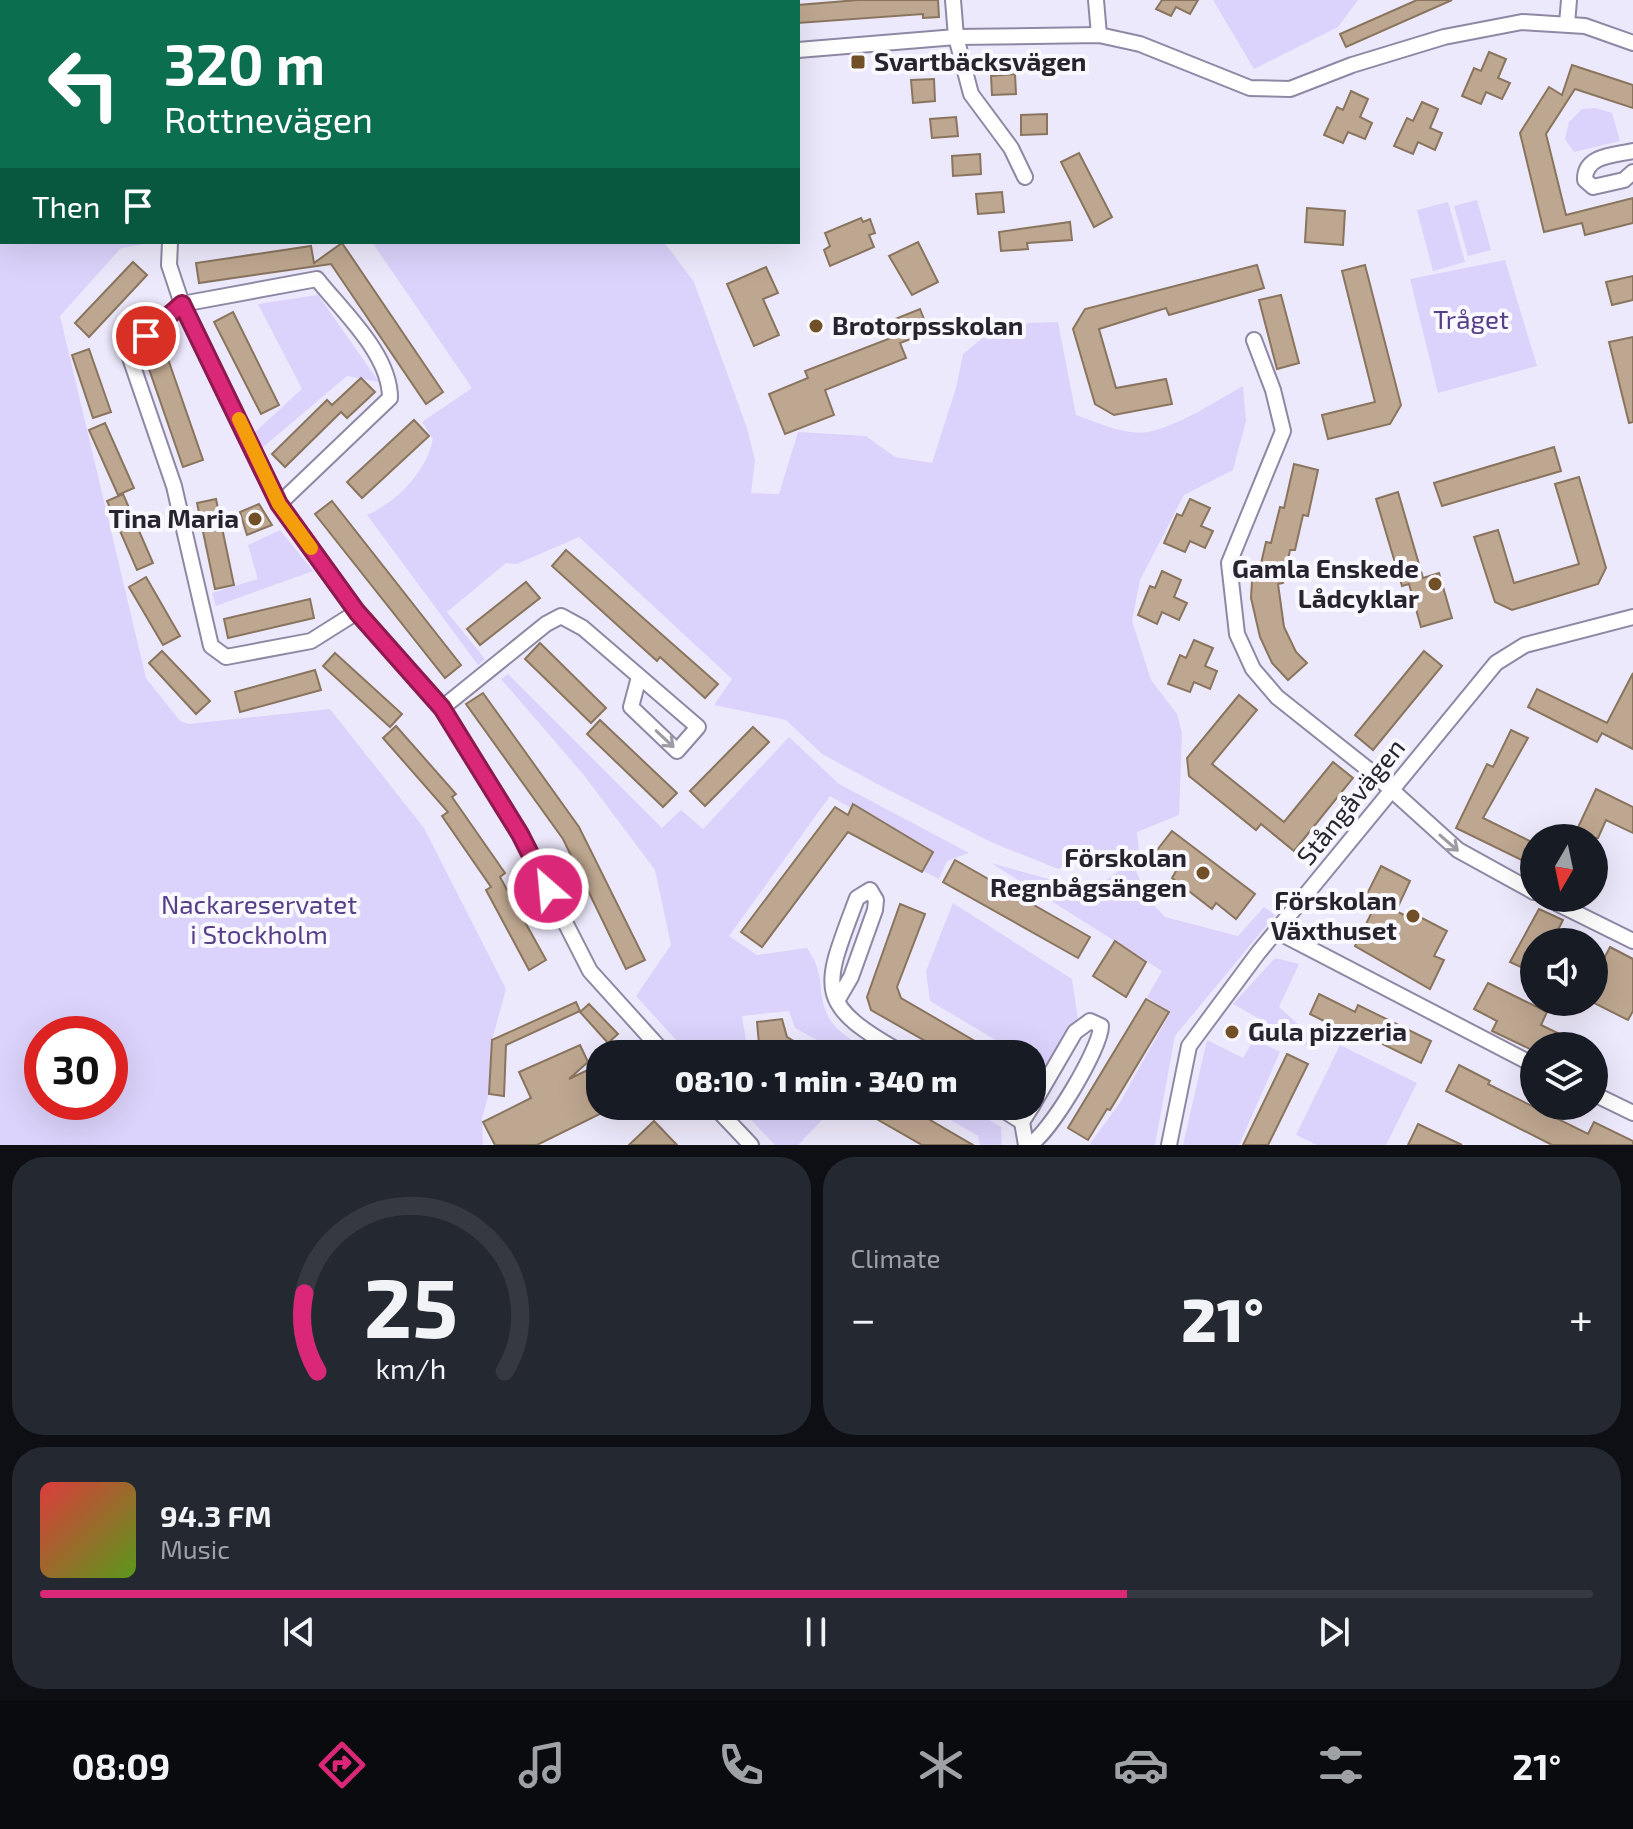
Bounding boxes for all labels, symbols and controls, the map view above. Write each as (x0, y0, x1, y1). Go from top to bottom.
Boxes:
text: 320 m (164, 29, 325, 96)
icon: left (32, 32, 136, 136)
place label: Svartbäcksvägen (874, 45, 1087, 76)
marker: Svartbäcksvägen (849, 53, 867, 71)
text: Rottnevägen (164, 97, 373, 140)
icon: arrive (116, 184, 160, 228)
text: Then (32, 188, 100, 224)
pin (112, 302, 180, 370)
park label: Tråget (1433, 303, 1509, 334)
place label: Brotorpsskolan (832, 309, 1023, 340)
icon: arrive (124, 314, 168, 358)
marker: Brotorpsskolan (807, 317, 825, 335)
place label: Tina Maria (108, 502, 239, 533)
marker: Tina Maria (246, 510, 264, 528)
place label: Gamla Enskede Lådcyklar (1232, 552, 1419, 614)
marker: Gamla Enskede Lådcyklar (1426, 575, 1444, 593)
one-way arrow (654, 730, 674, 748)
street label: Stångåvägen (1289, 732, 1410, 871)
north arrow (1520, 824, 1608, 912)
map controls (1520, 824, 1608, 1120)
one-way arrow (1438, 833, 1458, 851)
place label: Förskolan Regnbågsängen (990, 841, 1187, 902)
position arrow (506, 847, 590, 931)
marker: Förskolan Regnbågsängen (1194, 864, 1212, 882)
place label: Förskolan Växthuset (1271, 884, 1397, 945)
park label: Nackareservatet i Stockholm (161, 888, 357, 949)
marker: Förskolan Växthuset (1404, 907, 1422, 925)
button: sound (1520, 928, 1608, 1016)
place label: Gula pizzeria (1248, 1015, 1407, 1046)
speed limit sign: 30 (24, 1016, 128, 1120)
marker: Gula pizzeria (1223, 1023, 1241, 1041)
button: layers (1520, 1032, 1608, 1120)
text: 08:10 · 1 min · 340 m (675, 1062, 957, 1098)
text: Climate (851, 1242, 940, 1273)
text: 25 (364, 1255, 458, 1355)
text: 21° (1181, 1282, 1264, 1354)
text: − (851, 1291, 876, 1344)
text: + (1569, 1291, 1593, 1344)
text: km/h (376, 1350, 447, 1385)
text: 94.3 FM (160, 1497, 272, 1533)
text: Music (160, 1533, 230, 1564)
icon: previous (277, 1610, 321, 1654)
icon: pause (794, 1610, 838, 1654)
icon: next (1312, 1610, 1356, 1654)
icon: directions (314, 1737, 370, 1793)
icon: music (514, 1737, 570, 1793)
icon: phone (713, 1737, 769, 1793)
icon: climate (913, 1737, 969, 1793)
icon: car (1113, 1737, 1169, 1793)
icon: filters (1313, 1737, 1369, 1793)
text: 08:09 (72, 1744, 170, 1787)
text: 21° (1512, 1744, 1561, 1787)

